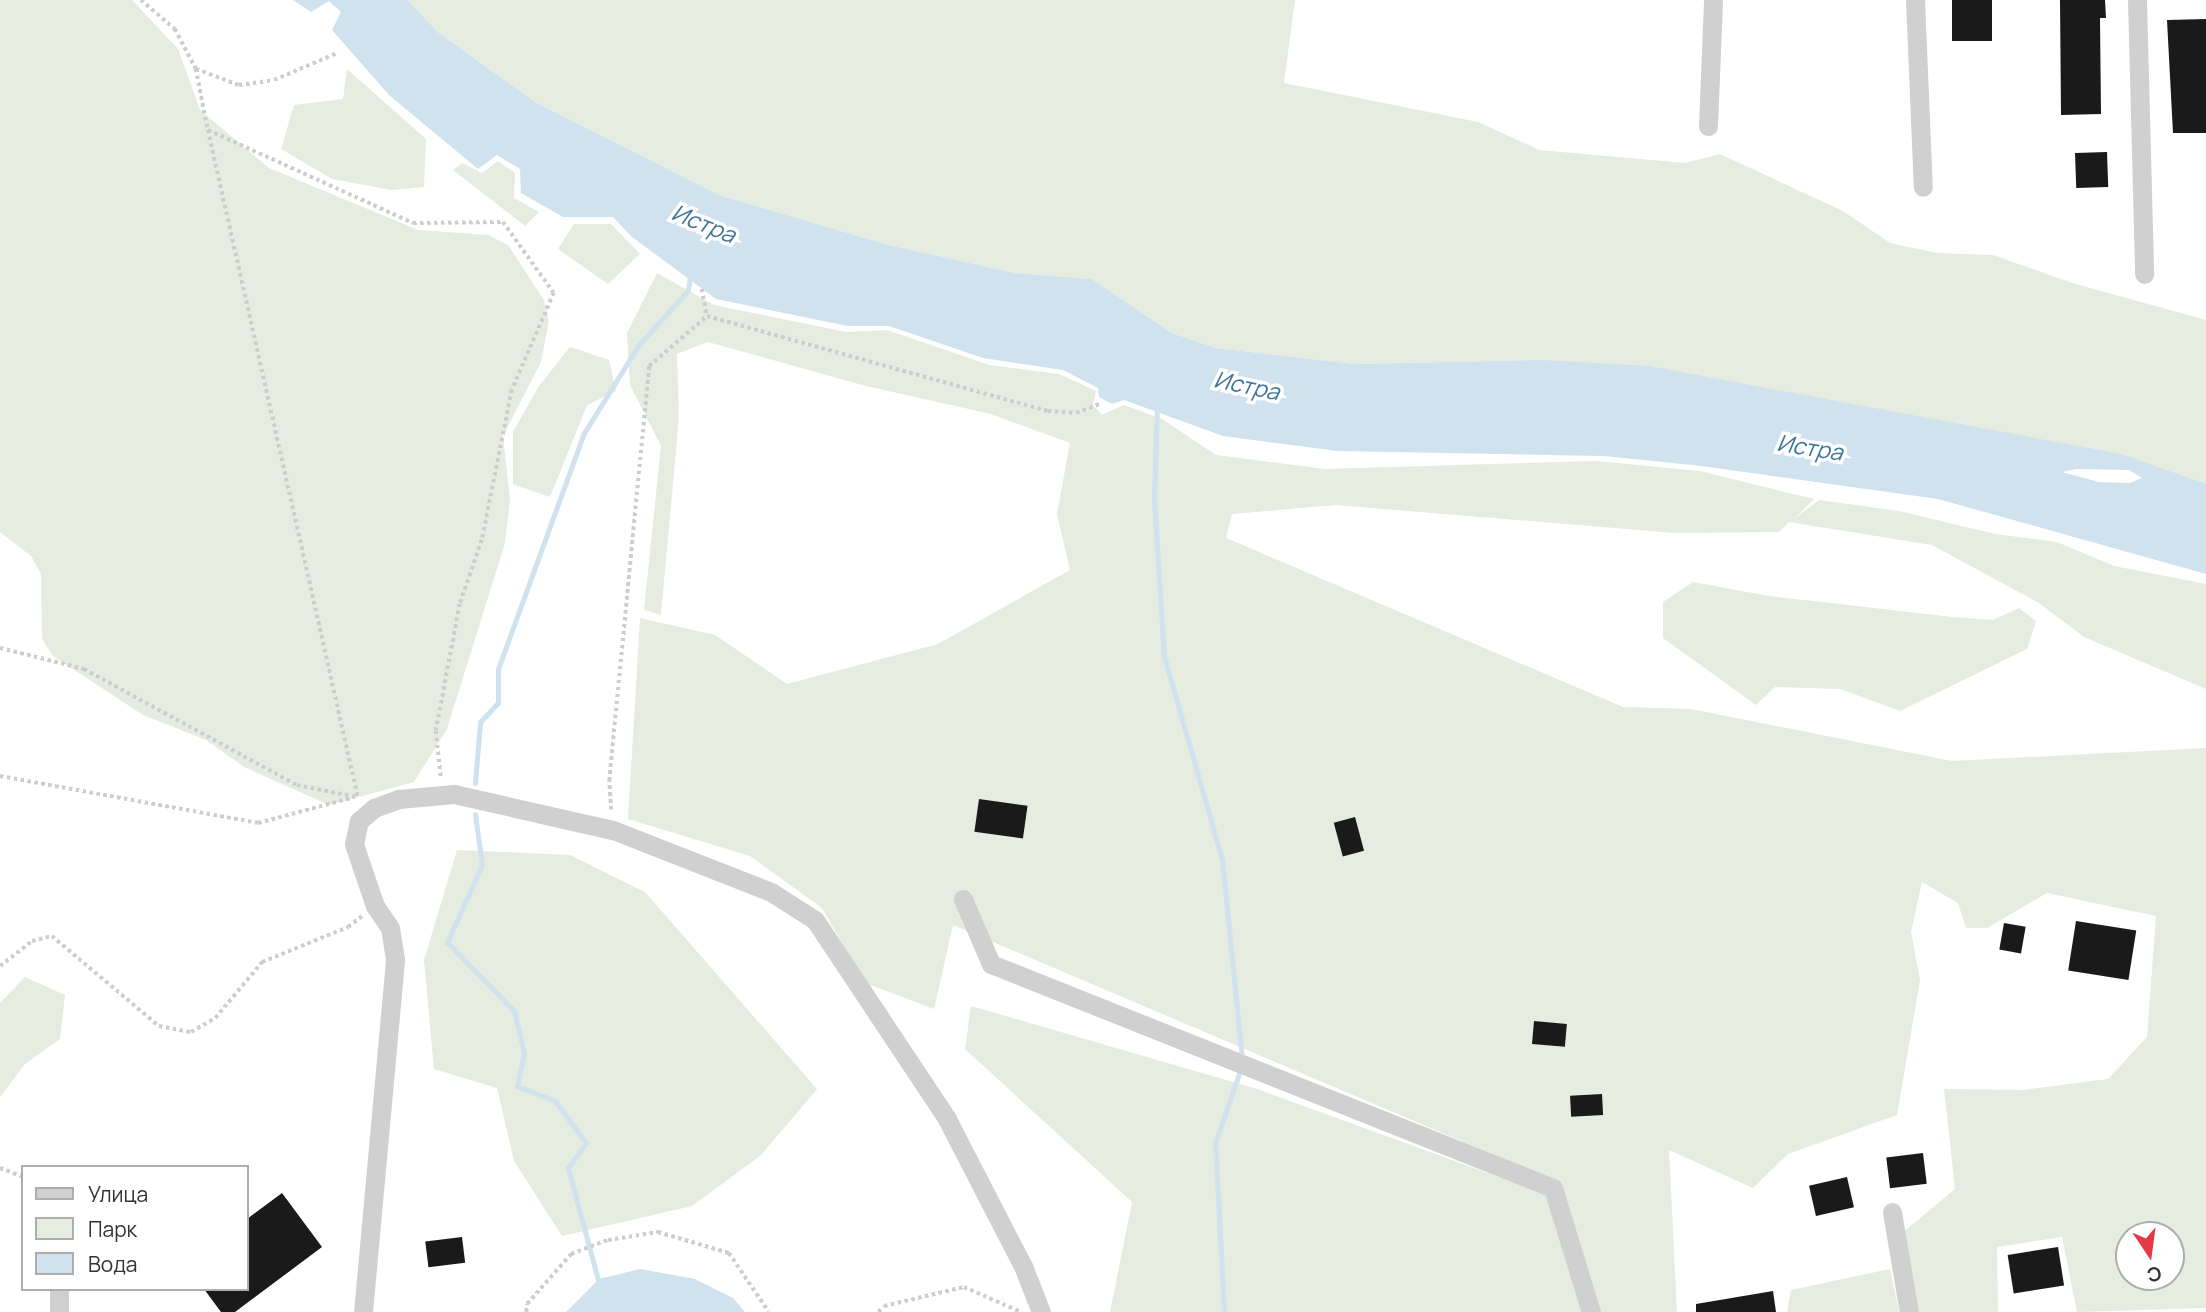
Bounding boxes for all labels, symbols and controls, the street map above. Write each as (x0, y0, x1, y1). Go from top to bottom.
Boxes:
water label: Истра (668, 198, 740, 248)
water label: Истра (1212, 365, 1282, 405)
water label: Истра (1775, 428, 1845, 466)
legend (21, 1165, 248, 1291)
text: Улица (88, 1180, 148, 1208)
text: Парк (88, 1215, 137, 1243)
north arrow (2115, 1221, 2185, 1291)
text: Вода (88, 1250, 138, 1278)
text: С (2145, 1260, 2164, 1289)

